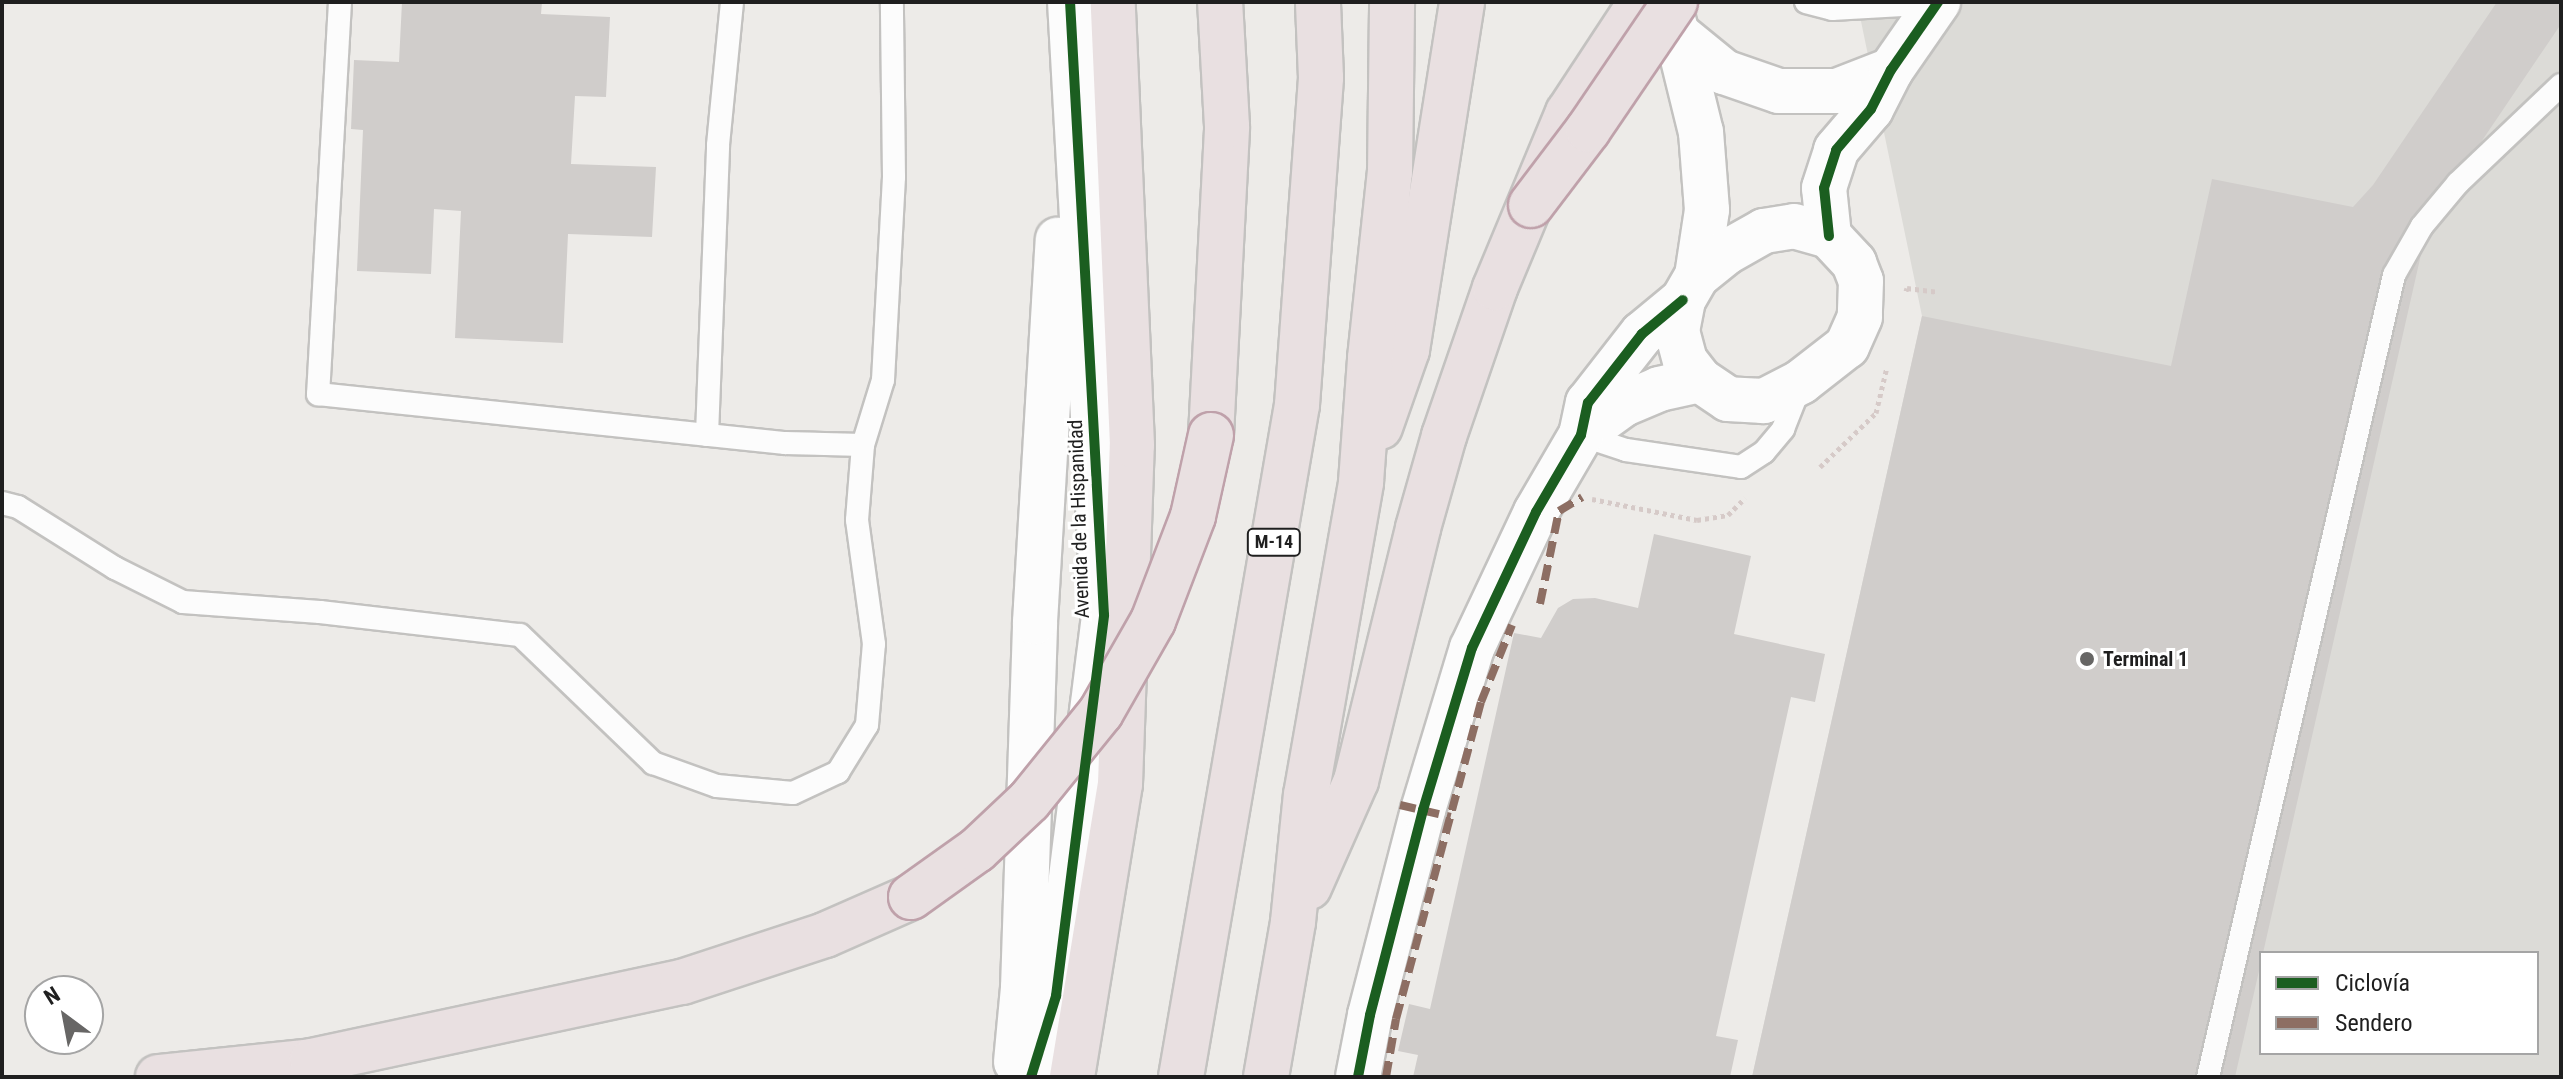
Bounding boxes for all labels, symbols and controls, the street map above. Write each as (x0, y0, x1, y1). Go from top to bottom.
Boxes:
street label: Avenida de la Hispanidad (1064, 419, 1094, 619)
road number: M-14 (1246, 528, 1302, 556)
place label: Terminal 1 (2103, 647, 2188, 671)
marker: Terminal 1 (2078, 650, 2096, 668)
legend (2259, 951, 2539, 1055)
text: Ciclovía (2335, 969, 2410, 997)
north arrow (24, 975, 104, 1055)
text: N (40, 982, 64, 1010)
text: Sendero (2335, 1009, 2413, 1037)

